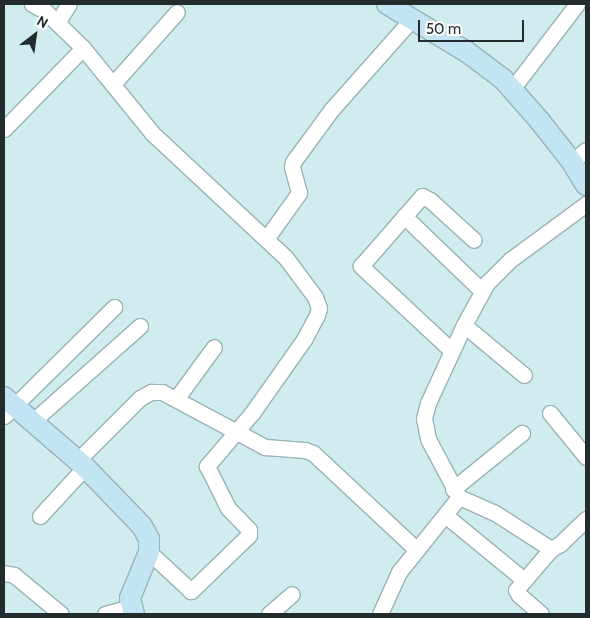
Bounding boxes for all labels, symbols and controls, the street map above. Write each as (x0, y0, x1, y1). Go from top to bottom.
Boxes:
north arrow (10, 10, 60, 60)
scale bar (420, 10, 526, 42)
text: N (34, 12, 51, 32)
text: 50 m (426, 20, 461, 38)

